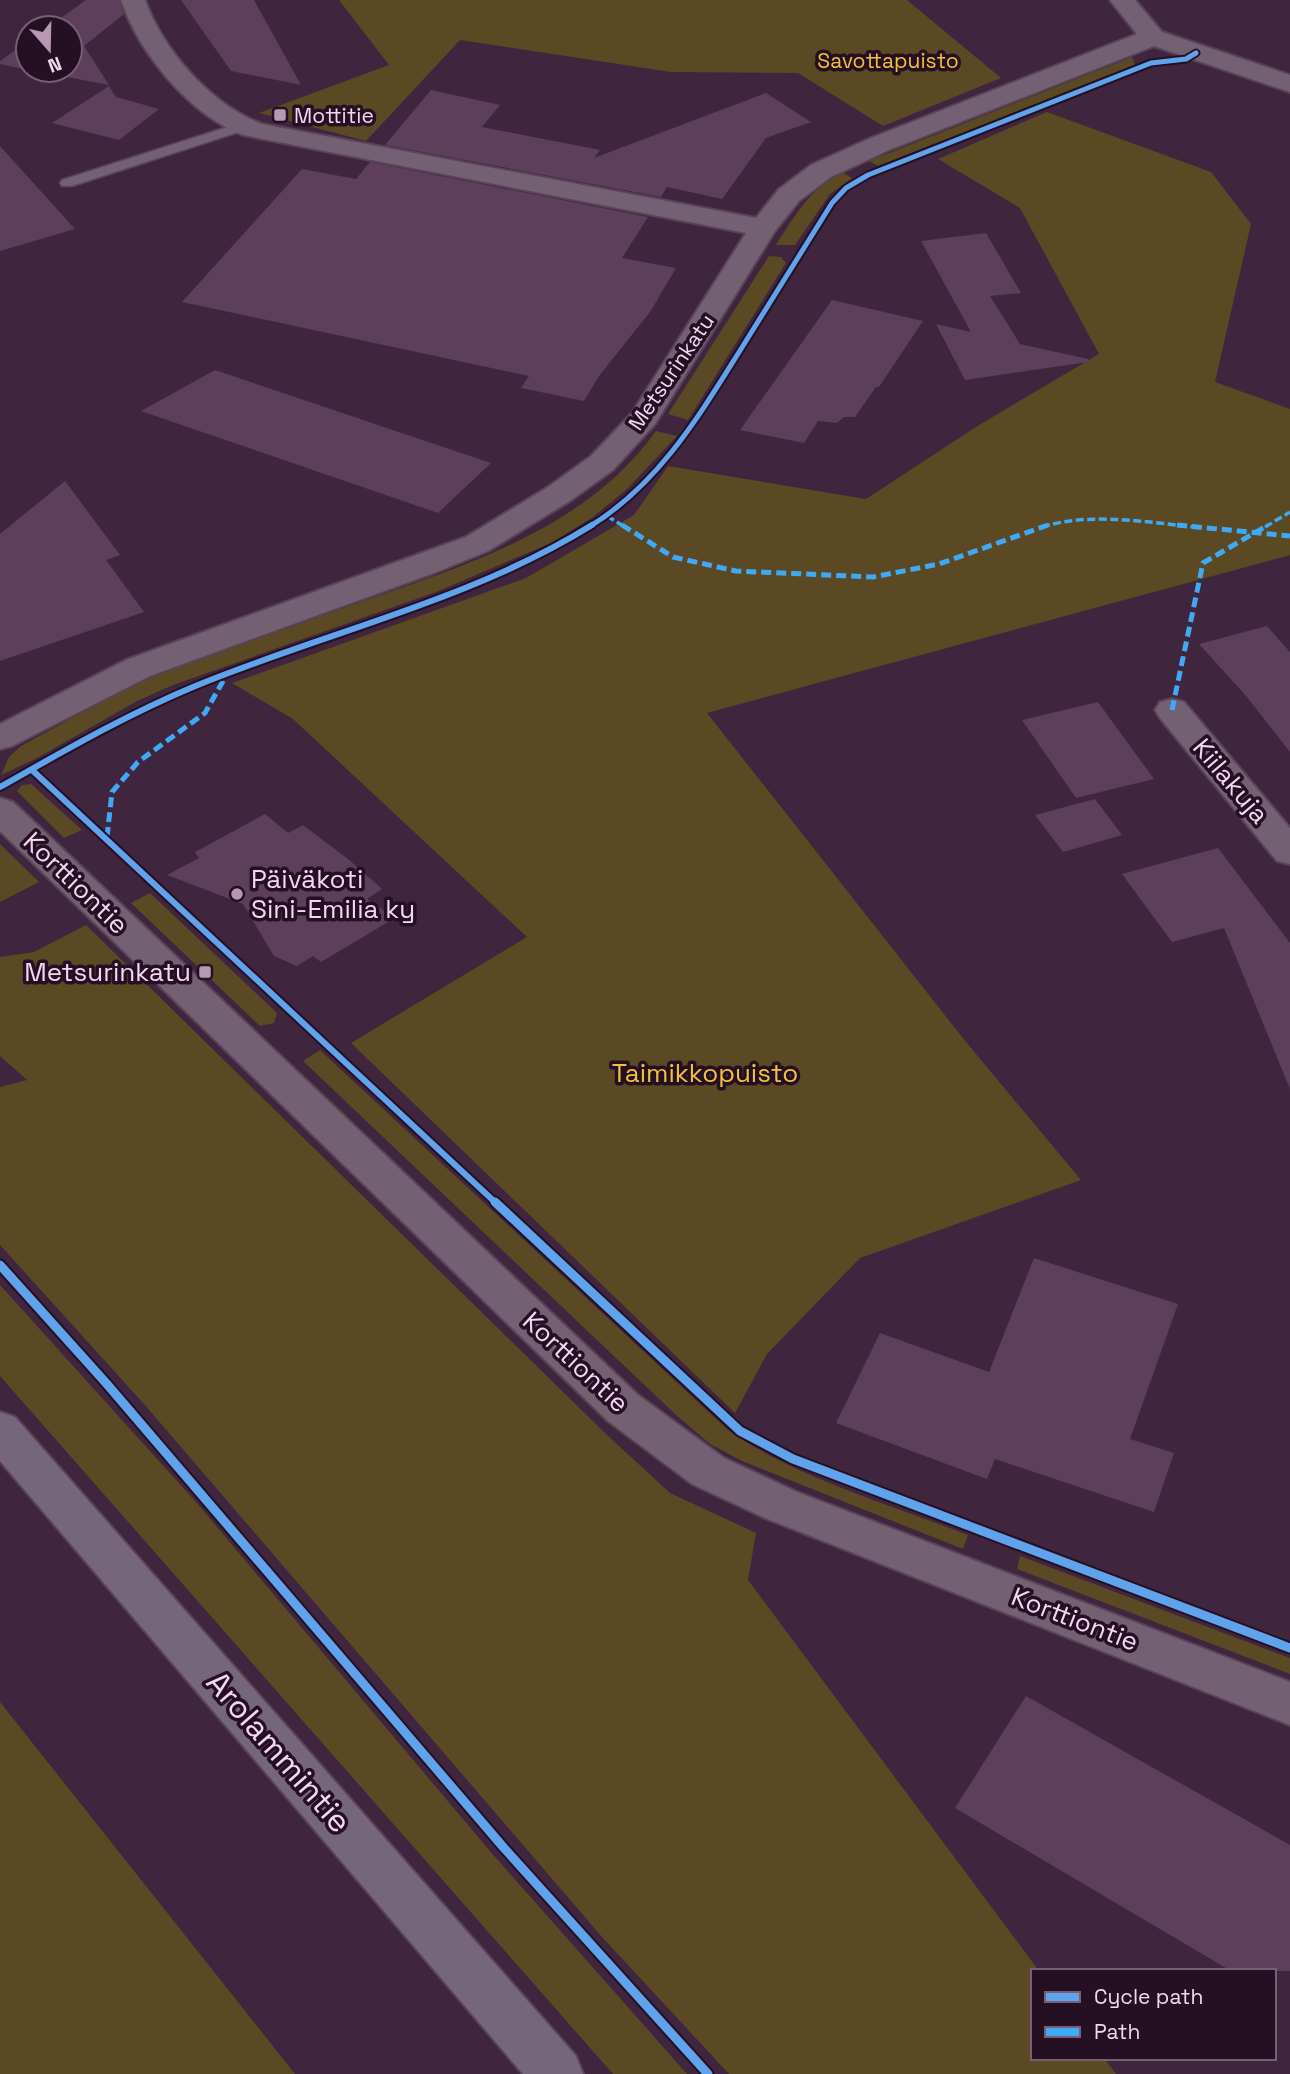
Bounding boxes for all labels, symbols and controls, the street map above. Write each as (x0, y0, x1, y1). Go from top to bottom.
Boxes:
north arrow (14, 14, 84, 84)
park label: Savottapuisto (817, 47, 959, 74)
text: N (44, 51, 65, 78)
place label: Mottitie (294, 102, 374, 129)
marker: Mottitie (272, 107, 288, 123)
street label: Metsurinkatu (622, 309, 720, 435)
street label: Kiilakuja (1185, 731, 1277, 831)
street label: Korttiontie (16, 824, 136, 942)
place label: Päiväkoti Sini-Emilia ky (251, 862, 415, 926)
marker: Päiväkoti Sini-Emilia ky (229, 886, 245, 902)
place label: Metsurinkatu (24, 955, 191, 989)
marker: Metsurinkatu (197, 964, 213, 980)
park label: Taimikkopuisto (612, 1056, 798, 1090)
street label: Korttiontie (516, 1304, 636, 1420)
street label: Korttiontie (1007, 1579, 1143, 1659)
street label: Arolammintie (198, 1663, 360, 1841)
legend (1031, 1969, 1276, 2060)
text: Cycle path (1094, 1983, 1203, 2010)
text: Path (1094, 2018, 1140, 2045)

